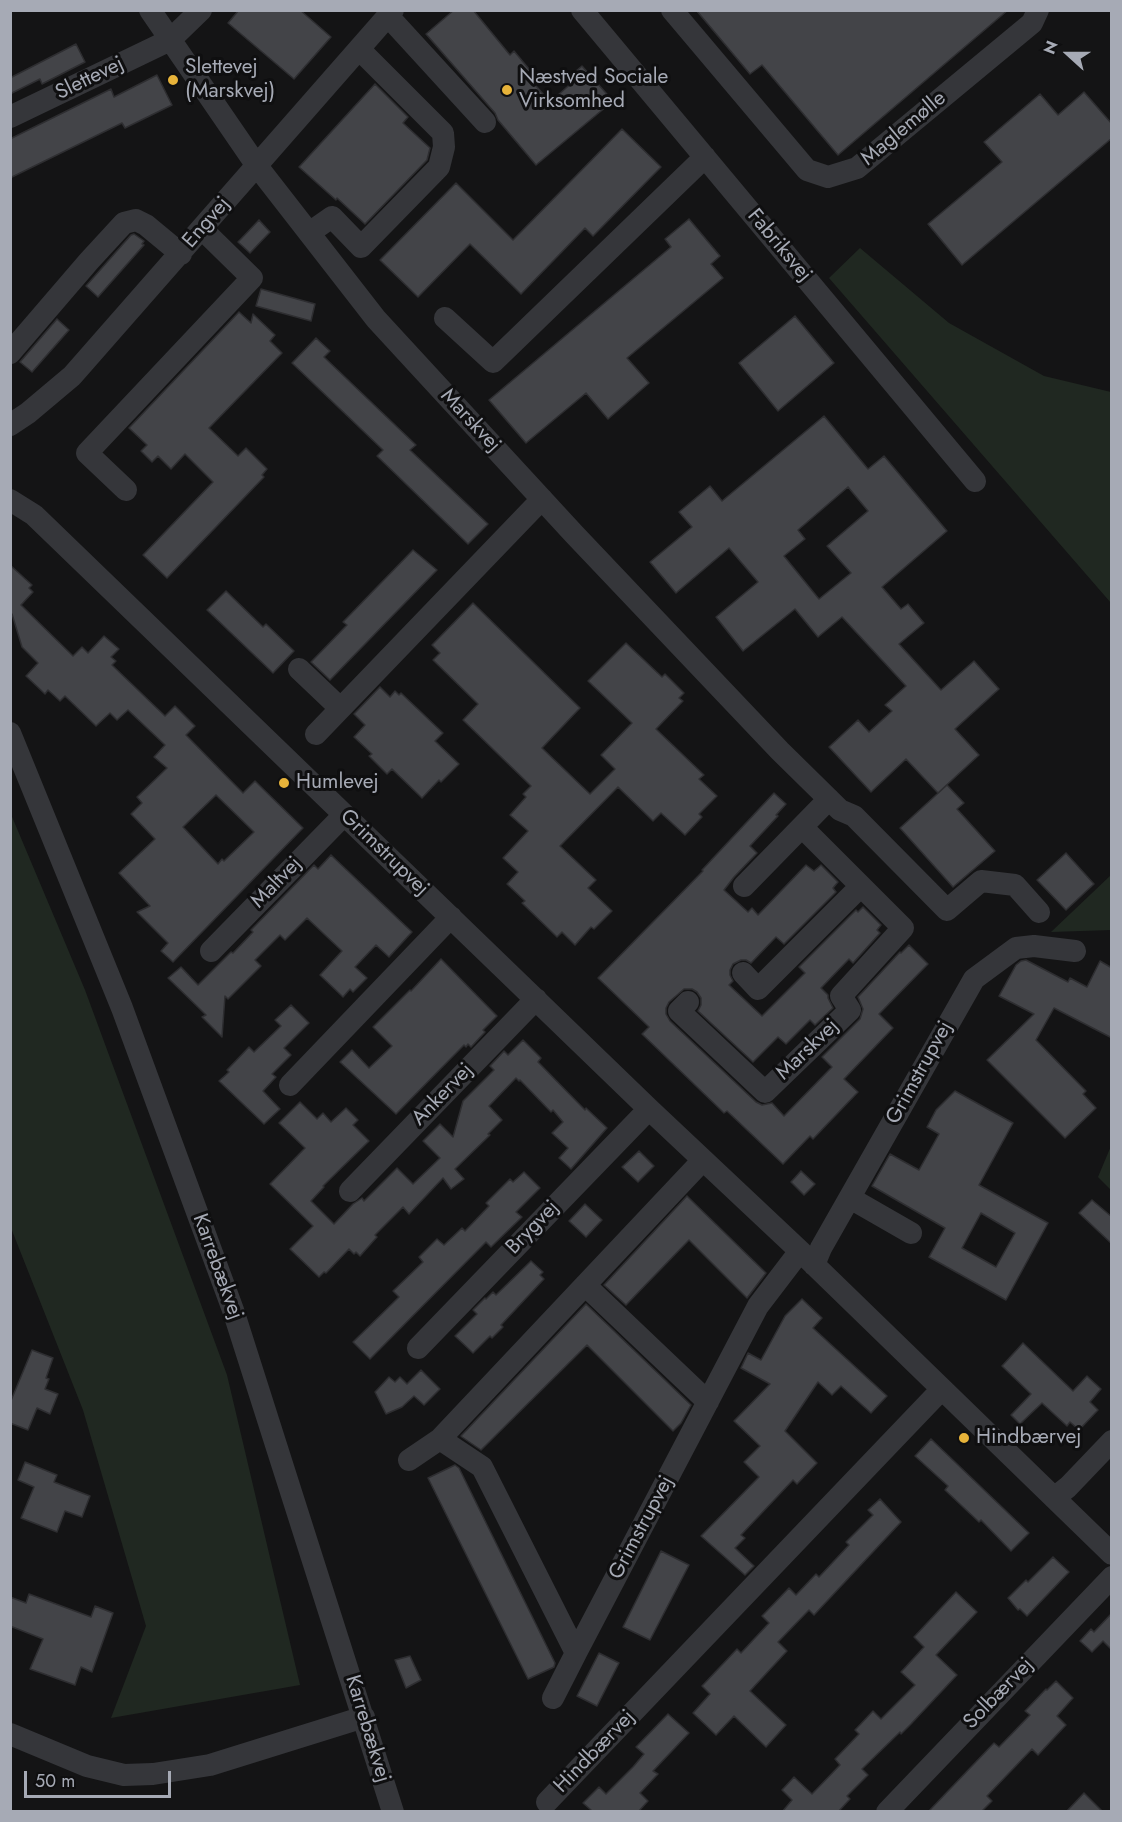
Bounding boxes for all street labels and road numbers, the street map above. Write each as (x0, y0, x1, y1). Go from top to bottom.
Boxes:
street label: Slettevej (52, 52, 128, 106)
street label: Maglemølle (856, 86, 952, 172)
street label: Engvej (178, 192, 236, 254)
street label: Fabriksvej (741, 205, 817, 287)
street label: Marskvej (434, 384, 506, 458)
street label: Grimstrupvej (334, 804, 434, 902)
street label: Maltvej (246, 852, 308, 914)
street label: Marskvej (771, 1014, 845, 1086)
street label: Grimstrupvej (881, 1017, 959, 1129)
street label: Ankervej (407, 1058, 479, 1132)
street label: Brygvej (501, 1196, 565, 1260)
street label: Karrebækvej (186, 1211, 248, 1323)
street label: Grimstrupvej (604, 1472, 680, 1584)
street label: Solbærvej (959, 1653, 1039, 1735)
street label: Karrebækvej (339, 1672, 395, 1786)
street label: Hindbærvej (549, 1705, 641, 1799)

